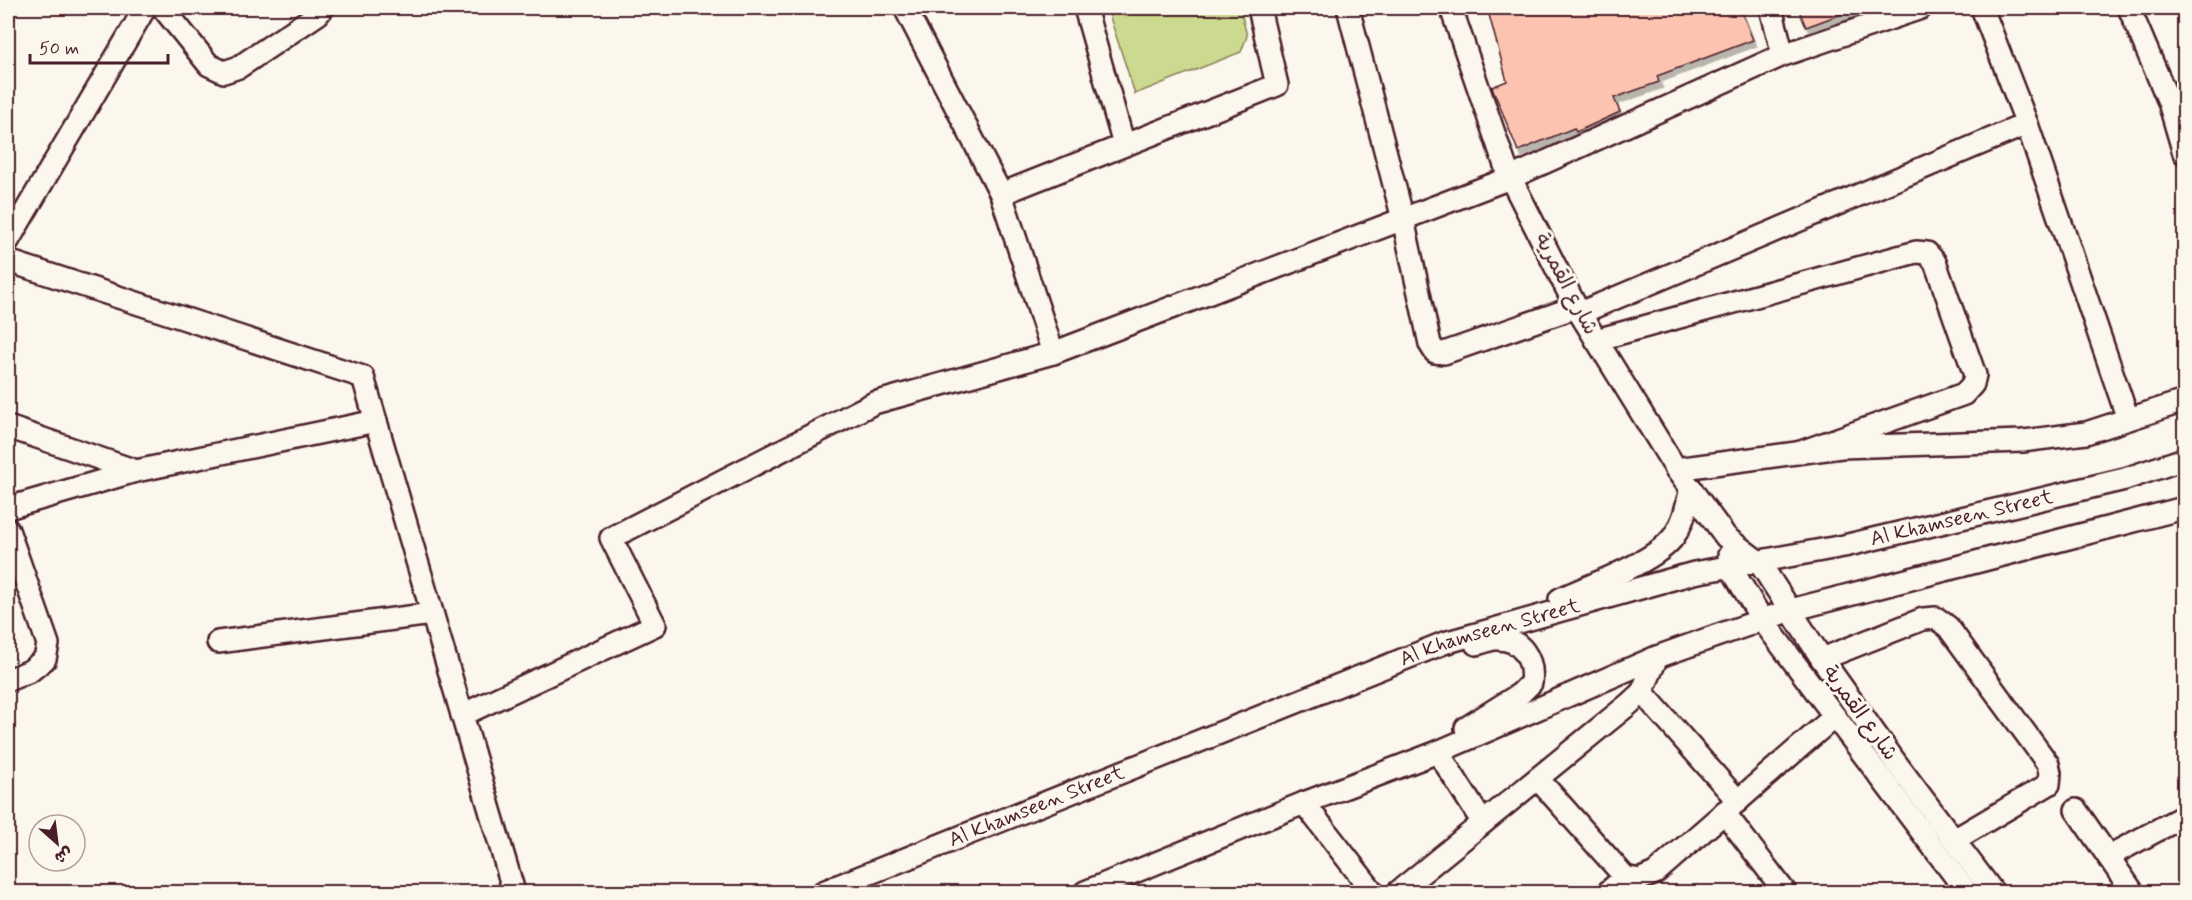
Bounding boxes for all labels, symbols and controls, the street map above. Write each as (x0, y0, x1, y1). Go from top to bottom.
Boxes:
scale bar (30, 27, 168, 65)
text: 50 m (39, 37, 79, 61)
street label: شارع القمرية (1528, 228, 1604, 340)
street label: Al Khamseen Street (1867, 483, 2056, 553)
street label: Al Khamseen Street (1396, 591, 1584, 673)
street label: شارع القمرية (1816, 660, 1904, 766)
street label: Al Khamseen Street (945, 758, 1129, 854)
north arrow (27, 813, 87, 873)
text: ش (51, 842, 76, 868)

